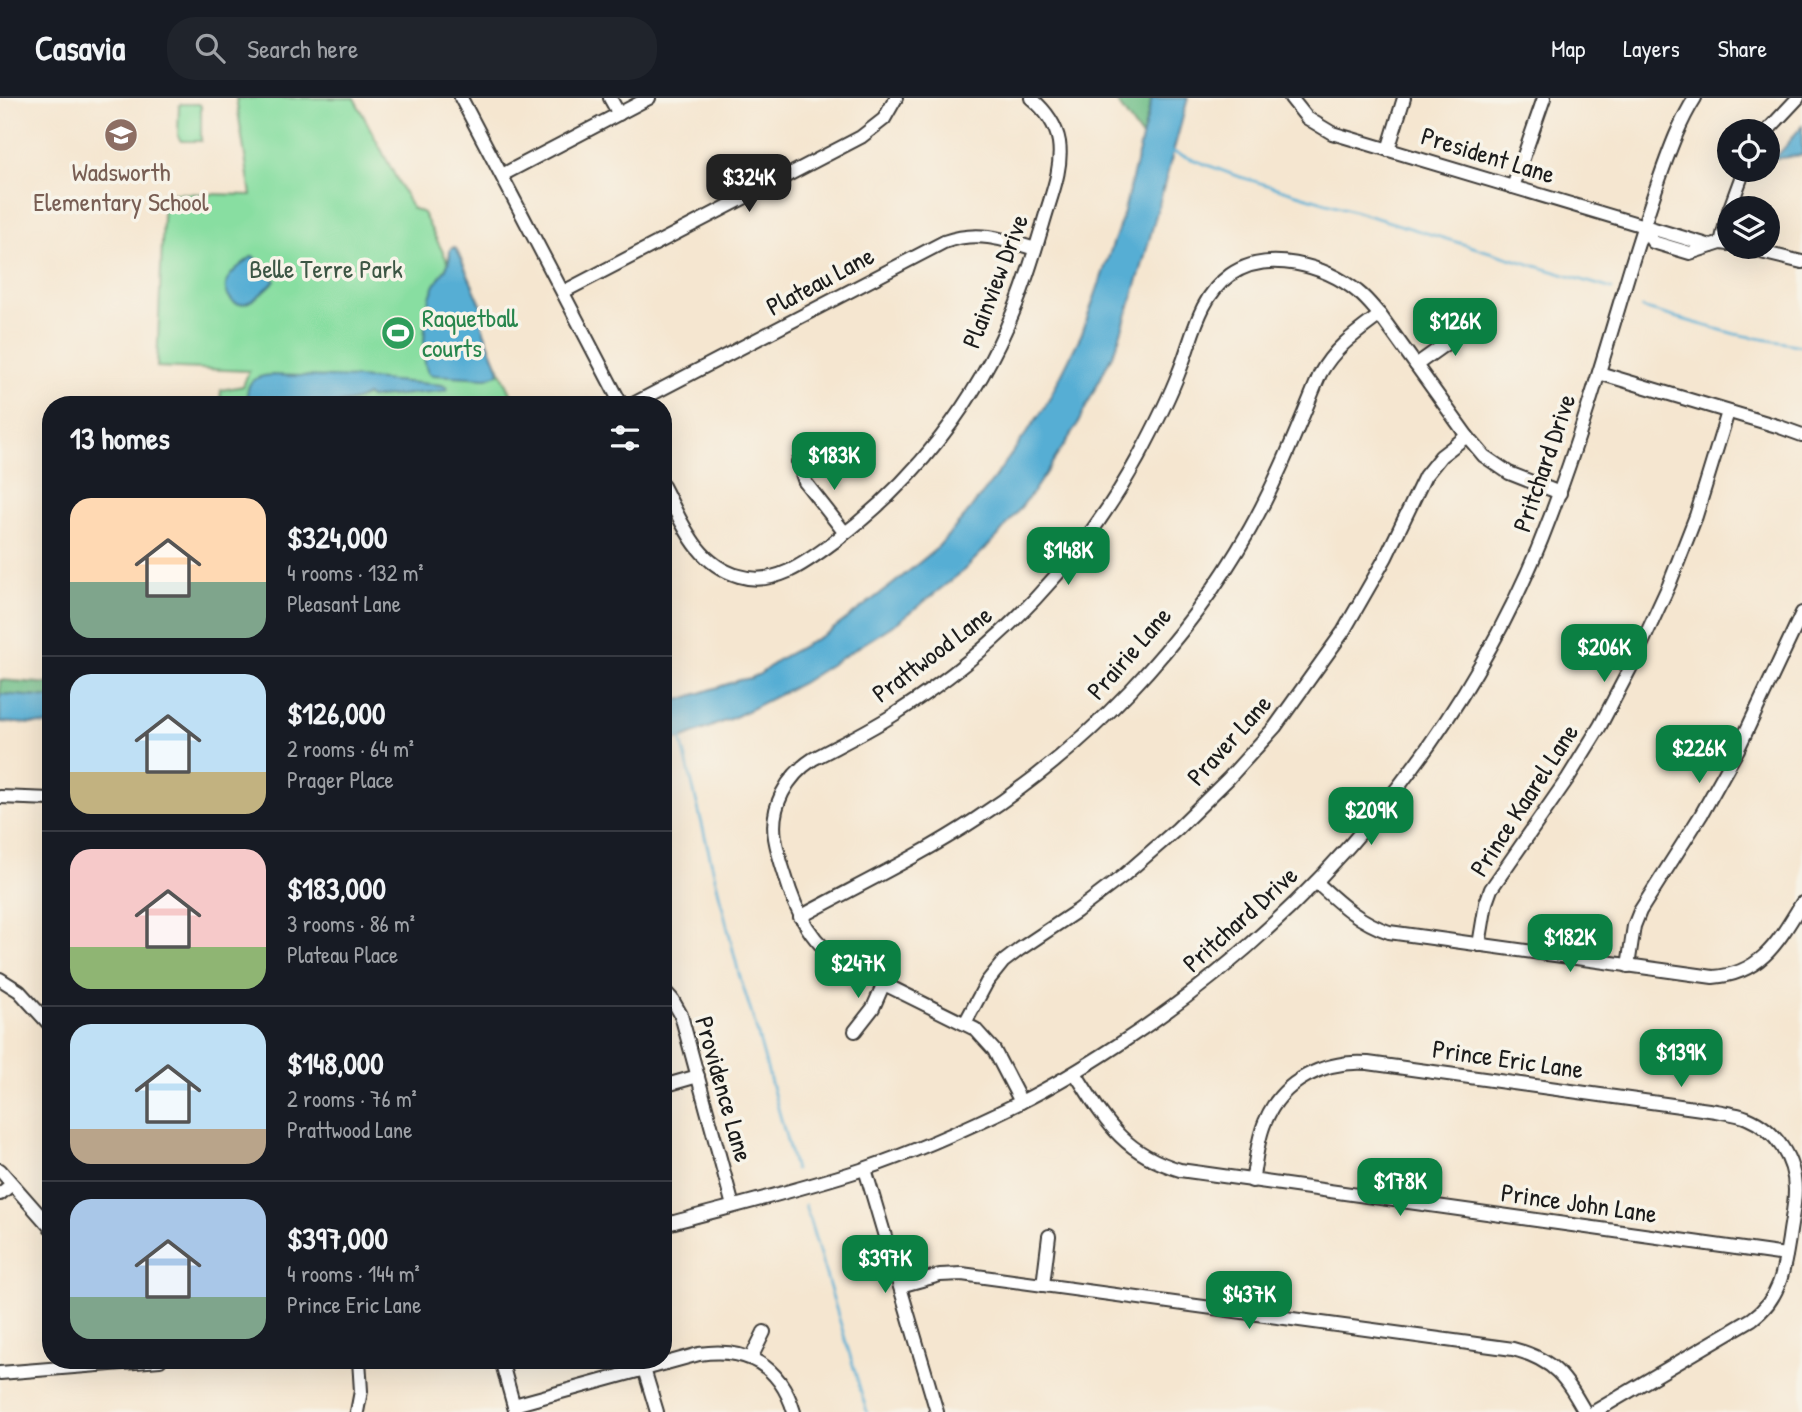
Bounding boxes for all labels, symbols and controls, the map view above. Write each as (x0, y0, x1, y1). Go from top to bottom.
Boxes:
search box (167, 17, 657, 80)
text: Casavia (35, 26, 125, 70)
icon: search (191, 29, 229, 67)
text: Search here (247, 31, 358, 66)
text: Map (1551, 32, 1585, 64)
text: Layers (1623, 32, 1680, 64)
text: Share (1718, 32, 1767, 64)
school or university icon: Wadsworth Elementary School (102, 116, 140, 154)
street label: President Lane (1417, 118, 1559, 191)
map controls (1717, 119, 1780, 259)
button: locate (1717, 119, 1780, 182)
place label: Wadsworth Elementary School (33, 154, 209, 219)
pin: $324K (700, 155, 798, 214)
text: $324K (722, 161, 776, 192)
button: layers (1717, 196, 1780, 259)
street label: Plainview Drive (953, 209, 1036, 353)
street label: Plateau Lane (760, 238, 880, 324)
park label: Belle Terre Park (249, 251, 403, 286)
pin: $126K (1406, 299, 1504, 358)
place label: Raquetball courts (422, 300, 519, 365)
text: $126K (1429, 305, 1481, 336)
sports icon: Raquetball courts (379, 314, 417, 352)
street label: Pritchard Drive (1504, 389, 1583, 536)
text: 13 homes (70, 418, 170, 458)
icon: filters (606, 419, 644, 457)
pin: $183K (785, 432, 883, 492)
text: $183K (808, 439, 860, 470)
text: $324,000 (287, 517, 387, 557)
icon: home (126, 526, 210, 610)
pin: $148K (1019, 528, 1117, 587)
text: $148K (1043, 534, 1093, 565)
text: 4 rooms · 132 m² (287, 557, 424, 588)
text: Pleasant Lane (287, 588, 401, 619)
street label: Prattwood Lane (865, 597, 999, 710)
street label: Prairie Lane (1078, 599, 1179, 707)
pin: $206K (1555, 624, 1653, 684)
text: $206K (1577, 631, 1631, 662)
street label: Praver Lane (1178, 687, 1279, 793)
text: $126,000 (287, 693, 386, 733)
icon: home (126, 702, 210, 786)
street label: Prince Kaarel Lane (1461, 717, 1586, 883)
pin: $226K (1650, 726, 1748, 785)
text: $226K (1672, 732, 1726, 763)
text: 2 rooms · 64 m² (287, 733, 414, 764)
text: Prager Place (287, 764, 394, 795)
pin: $209K (1322, 788, 1420, 847)
text: $209K (1344, 794, 1398, 825)
street label: Pritchard Drive (1175, 858, 1305, 980)
text: $183,000 (287, 868, 386, 908)
icon: home (126, 877, 210, 961)
text: 3 rooms · 86 m² (287, 908, 415, 939)
pin: $182K (1521, 914, 1619, 974)
text: $182K (1544, 921, 1596, 952)
text: Plateau Place (287, 939, 398, 970)
pin: $247K (809, 940, 907, 1000)
text: $247K (831, 947, 885, 978)
street label: Providence Lane (687, 1012, 762, 1166)
pin: $139K (1632, 1030, 1730, 1089)
street label: Prince Eric Lane (1430, 1031, 1586, 1086)
text: $139K (1656, 1036, 1706, 1067)
text: $148,000 (287, 1043, 384, 1083)
icon: home (126, 1052, 210, 1136)
text: 2 rooms · 76 m² (287, 1083, 417, 1114)
text: Prattwood Lane (287, 1114, 412, 1145)
pin: $178K (1351, 1158, 1449, 1218)
text: $178K (1373, 1165, 1427, 1196)
street label: Prince John Lane (1499, 1174, 1659, 1231)
text: $397,000 (287, 1218, 388, 1258)
icon: home (126, 1227, 210, 1311)
pin: $397K (836, 1236, 934, 1295)
text: $397K (858, 1242, 912, 1273)
text: 4 rooms · 144 m² (287, 1258, 420, 1289)
pin: $437K (1200, 1272, 1298, 1331)
text: $437K (1222, 1278, 1276, 1309)
text: Prince Eric Lane (287, 1289, 421, 1320)

